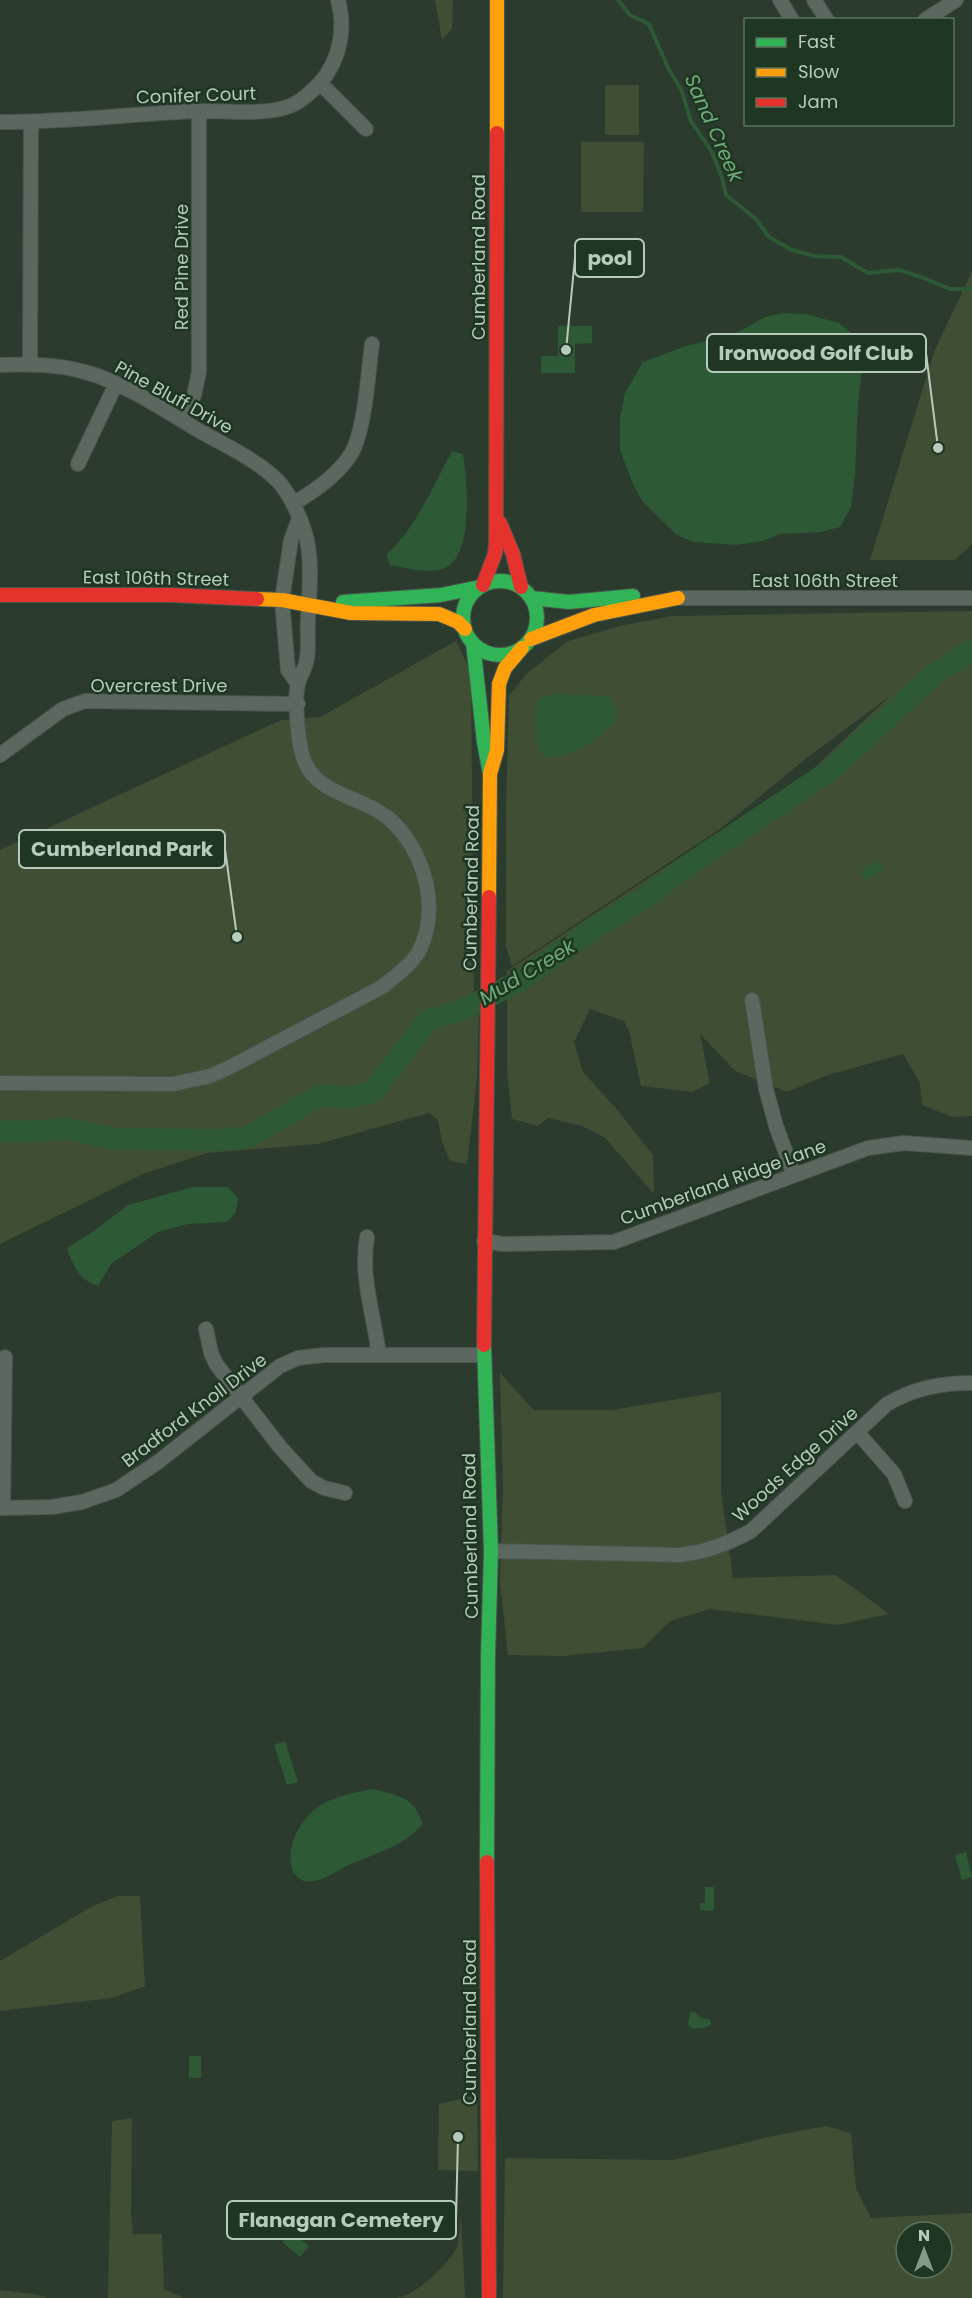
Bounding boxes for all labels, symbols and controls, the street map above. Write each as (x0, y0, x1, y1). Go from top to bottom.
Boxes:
legend (744, 18, 954, 126)
text: Fast (798, 29, 835, 54)
text: Slow (798, 59, 840, 84)
water label: Sand Creek (678, 70, 751, 188)
street label: Conifer Court (136, 80, 256, 110)
text: Jam (798, 89, 838, 114)
street label: Cumberland Road (466, 174, 491, 340)
street label: Red Pine Drive (169, 204, 194, 330)
callout: pool (575, 239, 644, 277)
text: pool (588, 244, 632, 272)
callout: Ironwood Golf Club (707, 334, 926, 372)
text: Ironwood Golf Club (719, 339, 914, 367)
street label: Pine Bluff Drive (111, 354, 237, 440)
street label: East 106th Street (83, 564, 229, 592)
street label: East 106th Street (752, 568, 898, 593)
street label: Overcrest Drive (91, 673, 227, 698)
street label: Cumberland Road (457, 805, 485, 971)
callout: Cumberland Park (19, 830, 225, 868)
text: Cumberland Park (31, 835, 214, 863)
water label: Mud Creek (474, 931, 582, 1012)
street label: Cumberland Ridge Lane (617, 1133, 829, 1231)
street label: Bradford Knoll Drive (116, 1347, 272, 1473)
street label: Woods Edge Drive (727, 1401, 863, 1527)
street label: Cumberland Road (456, 1453, 484, 1619)
street label: Cumberland Road (457, 1939, 482, 2105)
callout: Flanagan Cemetery (227, 2201, 456, 2239)
text: Flanagan Cemetery (238, 2206, 444, 2234)
north arrow (894, 2220, 954, 2280)
text: N (918, 2224, 930, 2247)

